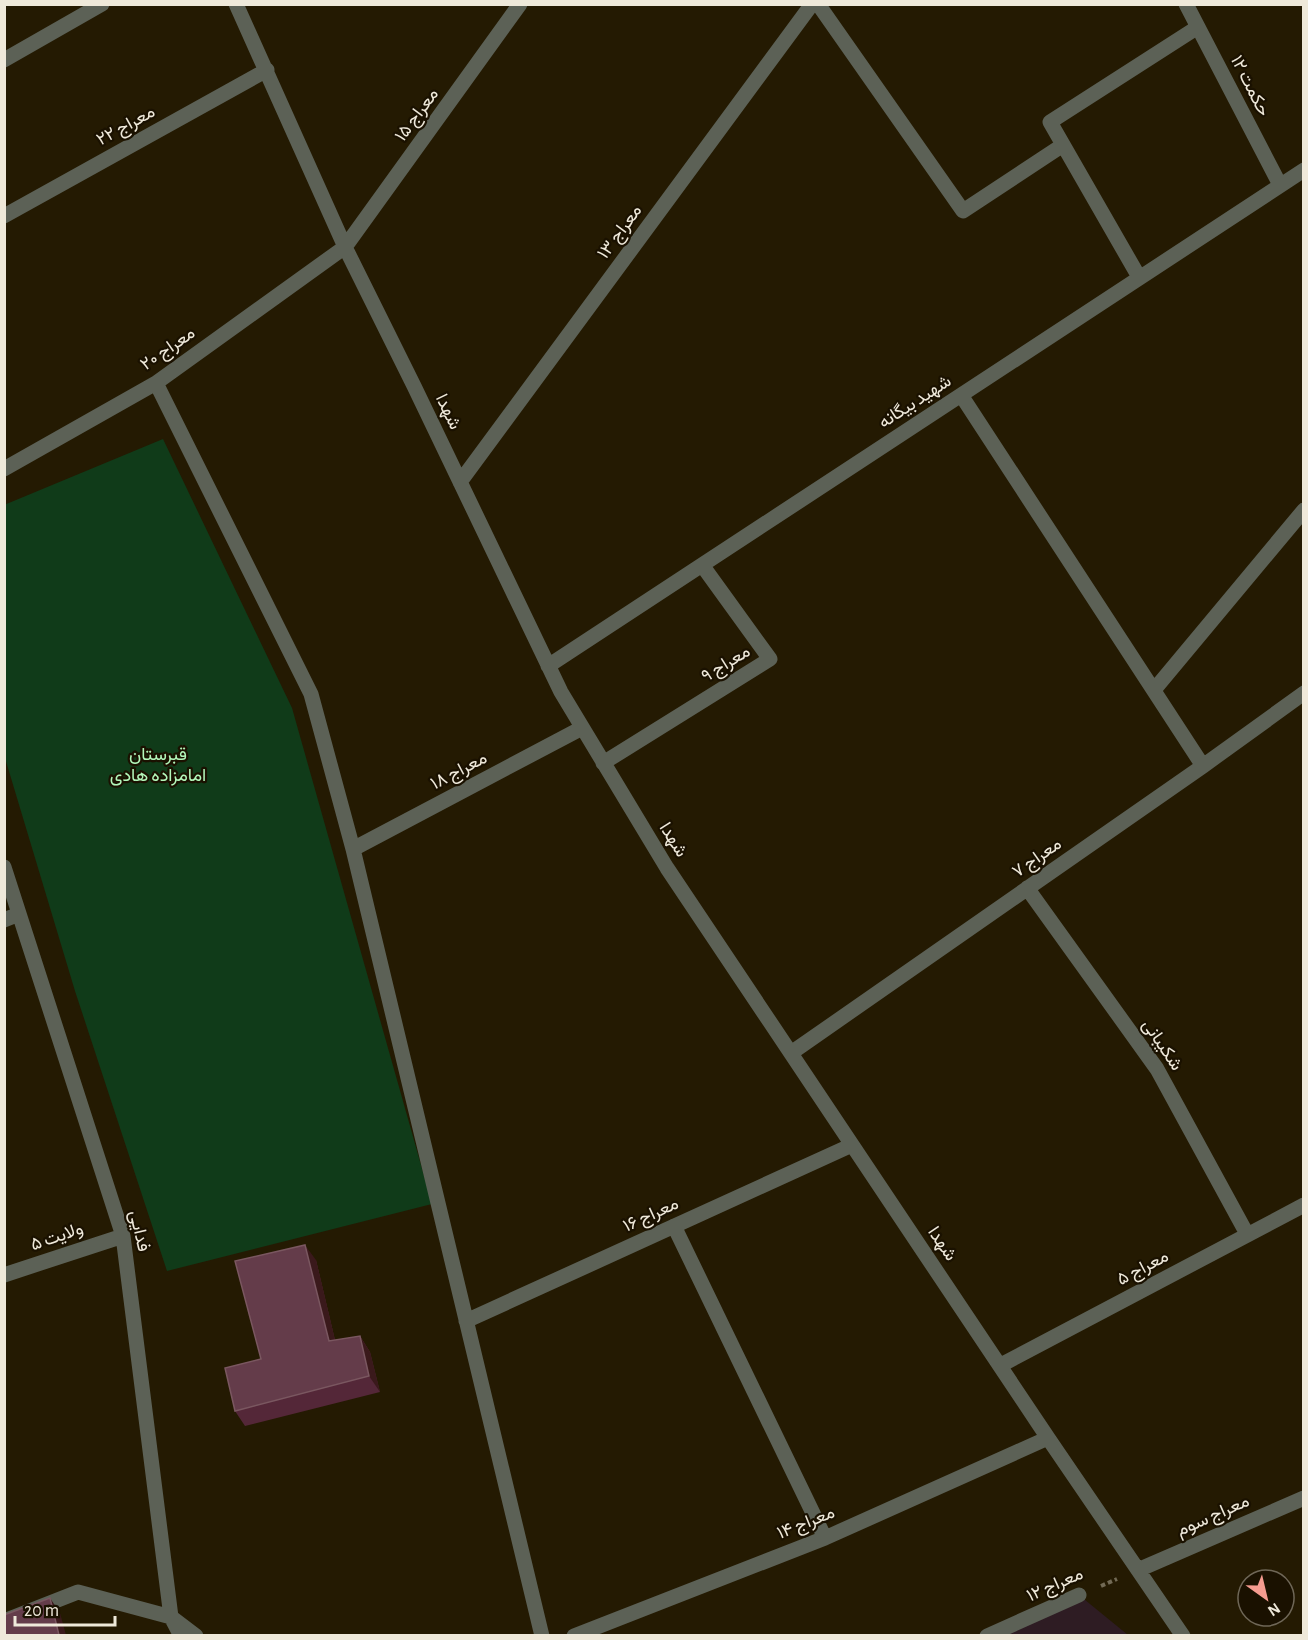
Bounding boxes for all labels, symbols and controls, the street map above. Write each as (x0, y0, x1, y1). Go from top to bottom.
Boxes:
street label: حکمت ۱۲ (1227, 53, 1273, 119)
street label: معراج ۱۵ (392, 85, 444, 146)
street label: معراج ۲۲ (94, 103, 159, 151)
street label: معراج ۱۳ (595, 202, 647, 263)
street label: معراج ۲۰ (138, 324, 200, 376)
street label: شهید بیگانه (875, 371, 955, 433)
street label: شهدا (431, 391, 464, 433)
street label: معراج ۹ (699, 642, 755, 688)
park label: قبرستان امامزاده هادی (110, 746, 206, 786)
street label: معراج ۱۸ (428, 749, 491, 795)
street label: شهدا (655, 820, 690, 861)
street label: معراج ۷ (1009, 835, 1066, 883)
street label: شکیبانی (1138, 1016, 1186, 1075)
street label: معراج ۱۶ (621, 1194, 682, 1237)
street label: فدایی (125, 1209, 152, 1254)
street label: ولایت ۵ (28, 1220, 86, 1255)
street label: شهدا (923, 1224, 960, 1265)
street label: معراج ۵ (1114, 1247, 1173, 1291)
street label: معراج سوم (1174, 1492, 1253, 1542)
street label: معراج ۱۴ (775, 1503, 838, 1544)
street label: معراج ۱۲ (1024, 1565, 1087, 1607)
north arrow (1236, 1568, 1296, 1628)
scale bar (15, 1589, 116, 1627)
text: N (1265, 1600, 1283, 1619)
text: 20 m (24, 1602, 59, 1620)

